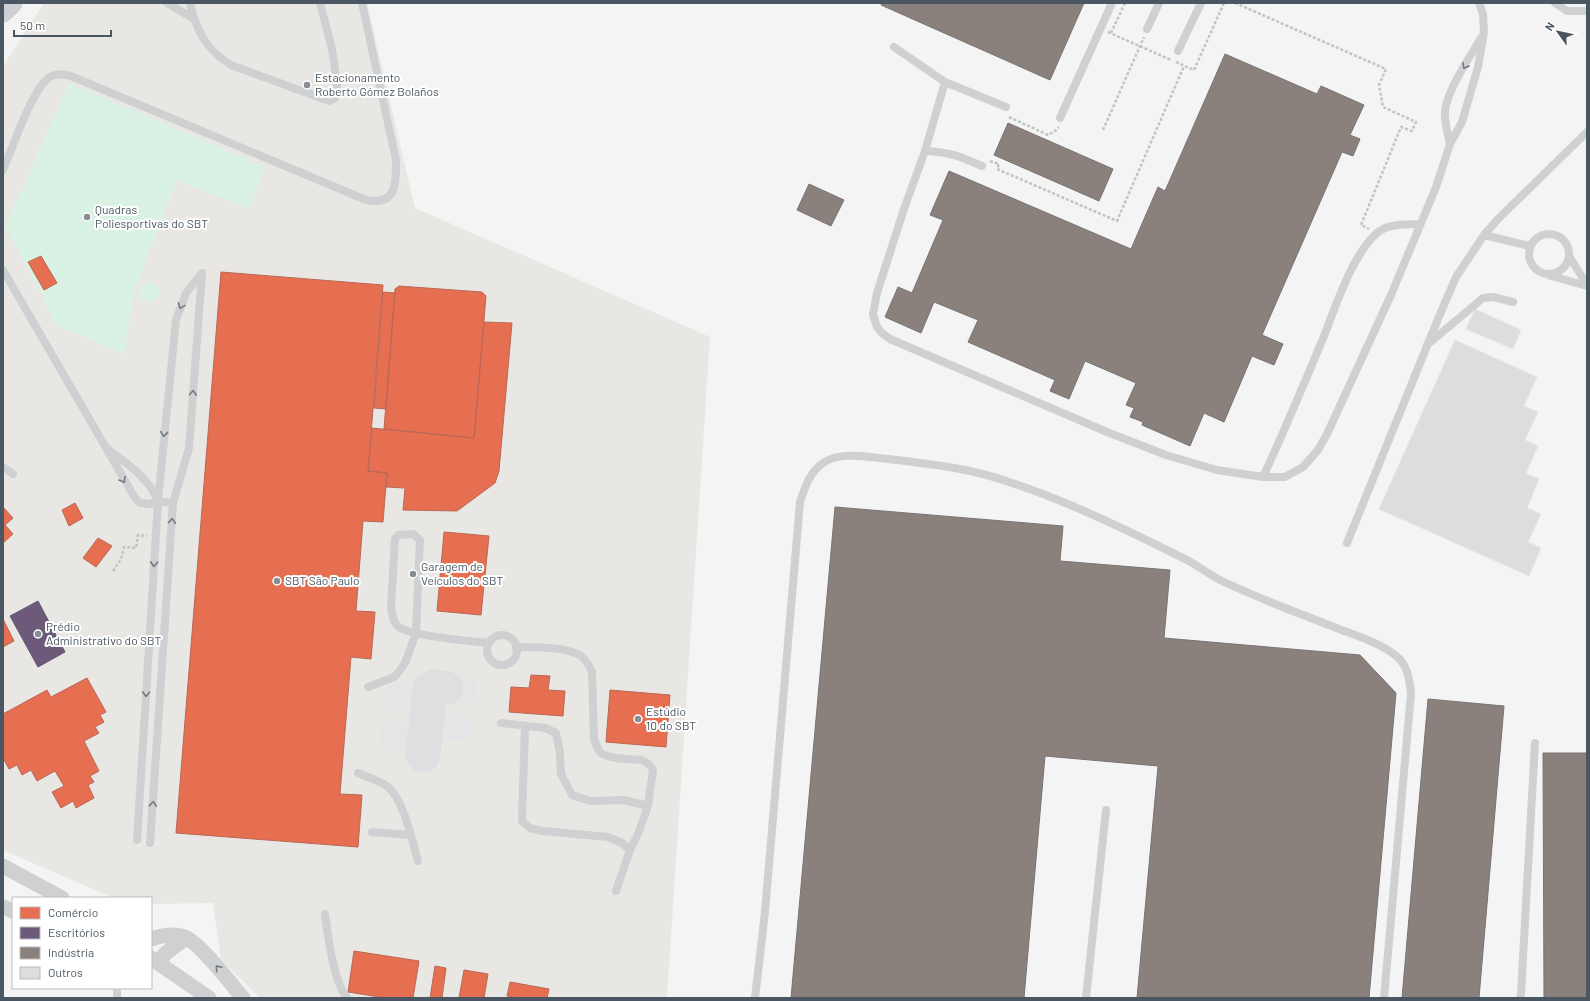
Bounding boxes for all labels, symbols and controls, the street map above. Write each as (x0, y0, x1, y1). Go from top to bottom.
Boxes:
scale bar (14, 12, 111, 38)
north arrow (1538, 12, 1578, 52)
text: 50 m (20, 18, 45, 32)
text: N (1542, 20, 1557, 33)
one-way arrow (1462, 62, 1469, 70)
place label: Estacionamento Roberto Gómez Bolaños (315, 70, 439, 98)
marker: Estacionamento Roberto Gómez Bolaños (302, 80, 312, 90)
place label: Quadras Poliesportivas do SBT (95, 202, 208, 230)
marker: Quadras Poliesportivas do SBT (82, 212, 92, 222)
one-way arrow (177, 302, 185, 309)
one-way arrow (188, 390, 197, 396)
one-way arrow (160, 431, 169, 437)
one-way arrow (119, 476, 126, 483)
one-way arrow (167, 518, 176, 524)
place label: Garagem de Veículos do SBT (421, 559, 503, 587)
one-way arrow (149, 561, 158, 567)
marker: Garagem de Veículos do SBT (408, 569, 418, 579)
place label: SBT São Paulo (285, 573, 360, 587)
marker: SBT São Paulo (272, 576, 282, 586)
place label: Prédio Administrativo do SBT (46, 619, 162, 647)
marker: Prédio Administrativo do SBT (33, 629, 43, 639)
one-way arrow (142, 691, 150, 697)
place label: Estúdio 10 do SBT (646, 704, 696, 732)
marker: Estúdio 10 do SBT (633, 714, 643, 724)
one-way arrow (148, 801, 157, 807)
legend (12, 897, 152, 989)
text: Comércio (48, 905, 98, 919)
text: Escritórios (48, 925, 105, 939)
text: Indústria (48, 945, 94, 959)
text: Outros (48, 965, 83, 979)
one-way arrow (215, 966, 222, 973)

